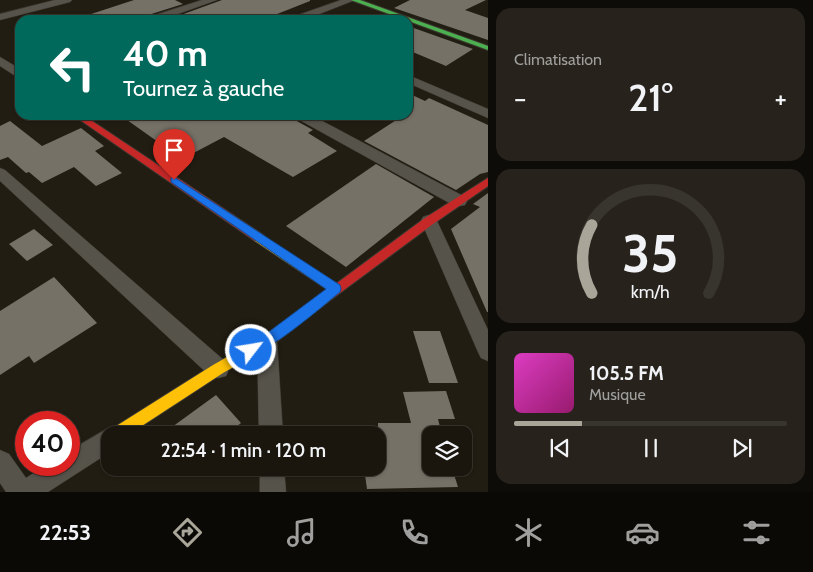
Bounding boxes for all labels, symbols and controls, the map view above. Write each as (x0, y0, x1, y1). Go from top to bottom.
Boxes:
text: 40 m (123, 32, 208, 75)
icon: left (40, 35, 105, 100)
text: Climatisation (514, 50, 602, 69)
text: 21° (628, 74, 673, 121)
text: Tournez à gauche (123, 75, 284, 102)
text: − (514, 81, 526, 115)
text: + (775, 81, 787, 115)
pin (153, 129, 195, 180)
icon: arrive (160, 136, 188, 164)
text: 35 (623, 222, 678, 285)
text: km/h (631, 281, 670, 302)
position arrow (224, 323, 276, 375)
text: 105.5 FM (589, 362, 664, 385)
text: Musique (589, 385, 646, 404)
speed limit sign: 40 (15, 411, 80, 476)
map controls (422, 426, 472, 476)
button: layers (422, 426, 472, 476)
icon: previous (546, 434, 574, 462)
icon: pause (637, 434, 665, 462)
icon: next (728, 434, 756, 462)
text: 22:54 · 1 min · 120 m (161, 439, 326, 462)
icon: directions (170, 515, 205, 550)
icon: music (284, 515, 319, 550)
icon: phone (397, 515, 432, 550)
icon: climate (511, 515, 546, 550)
icon: car (625, 515, 660, 550)
icon: filters (739, 515, 774, 550)
text: 22:53 (39, 519, 91, 546)

